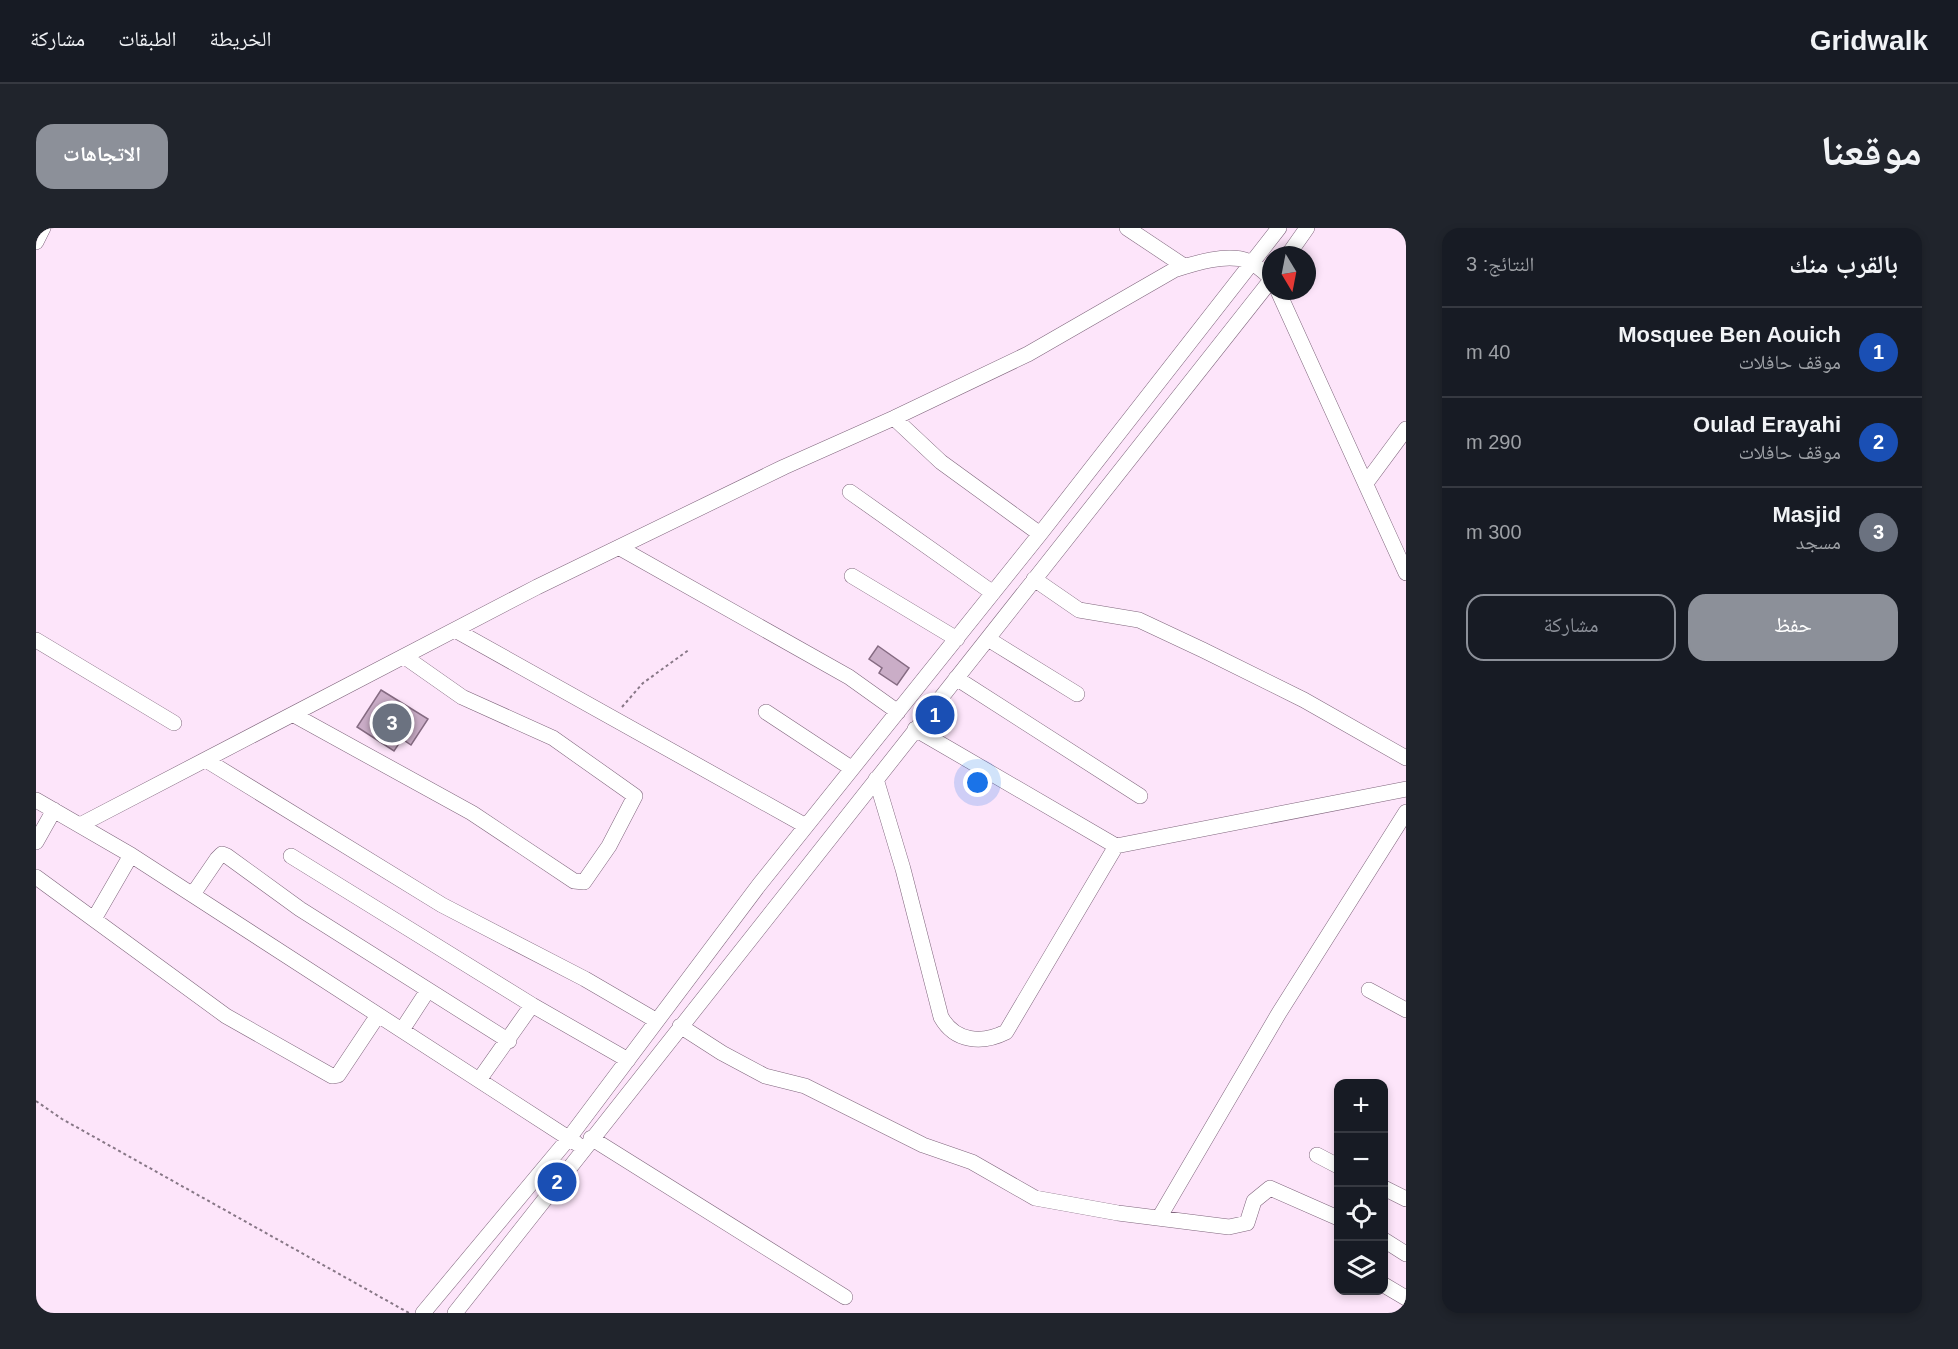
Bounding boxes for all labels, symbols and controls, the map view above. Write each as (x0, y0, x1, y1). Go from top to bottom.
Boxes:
text: Gridwalk (1810, 25, 1928, 56)
text: مشاركة (30, 27, 85, 50)
text: الطبقات (118, 27, 177, 50)
text: الخريطة (210, 27, 271, 50)
button: الاتجاهات (36, 124, 168, 189)
text: موقعنا (1821, 127, 1922, 174)
north arrow (1262, 246, 1316, 300)
text: بالقرب منك (1789, 249, 1898, 279)
text: النتائج: 3 (1466, 253, 1534, 275)
text: Mosquee Ben Aouich (1618, 322, 1841, 347)
text: 40 m (1466, 341, 1510, 363)
text: 1 (1873, 341, 1884, 363)
text: موقف حافلات (1738, 351, 1841, 373)
text: Oulad Erayahi (1693, 412, 1841, 437)
text: 290 m (1466, 431, 1522, 453)
text: 2 (1873, 431, 1884, 453)
text: موقف حافلات (1738, 441, 1841, 463)
text: Masjid (1773, 502, 1841, 527)
text: 300 m (1466, 521, 1522, 543)
text: 3 (1873, 521, 1884, 543)
text: مسجد (1796, 531, 1841, 553)
button: مشاركة (1466, 594, 1676, 661)
button: حفظ (1688, 594, 1898, 661)
pin: 1 (916, 692, 954, 738)
pin: 3 (372, 700, 412, 746)
your location (963, 768, 992, 797)
map controls (1334, 1079, 1388, 1295)
button: + (1334, 1079, 1388, 1133)
button: − (1334, 1133, 1388, 1187)
pin: 2 (538, 1160, 576, 1204)
button: locate (1334, 1187, 1388, 1241)
button: layers (1334, 1241, 1388, 1295)

